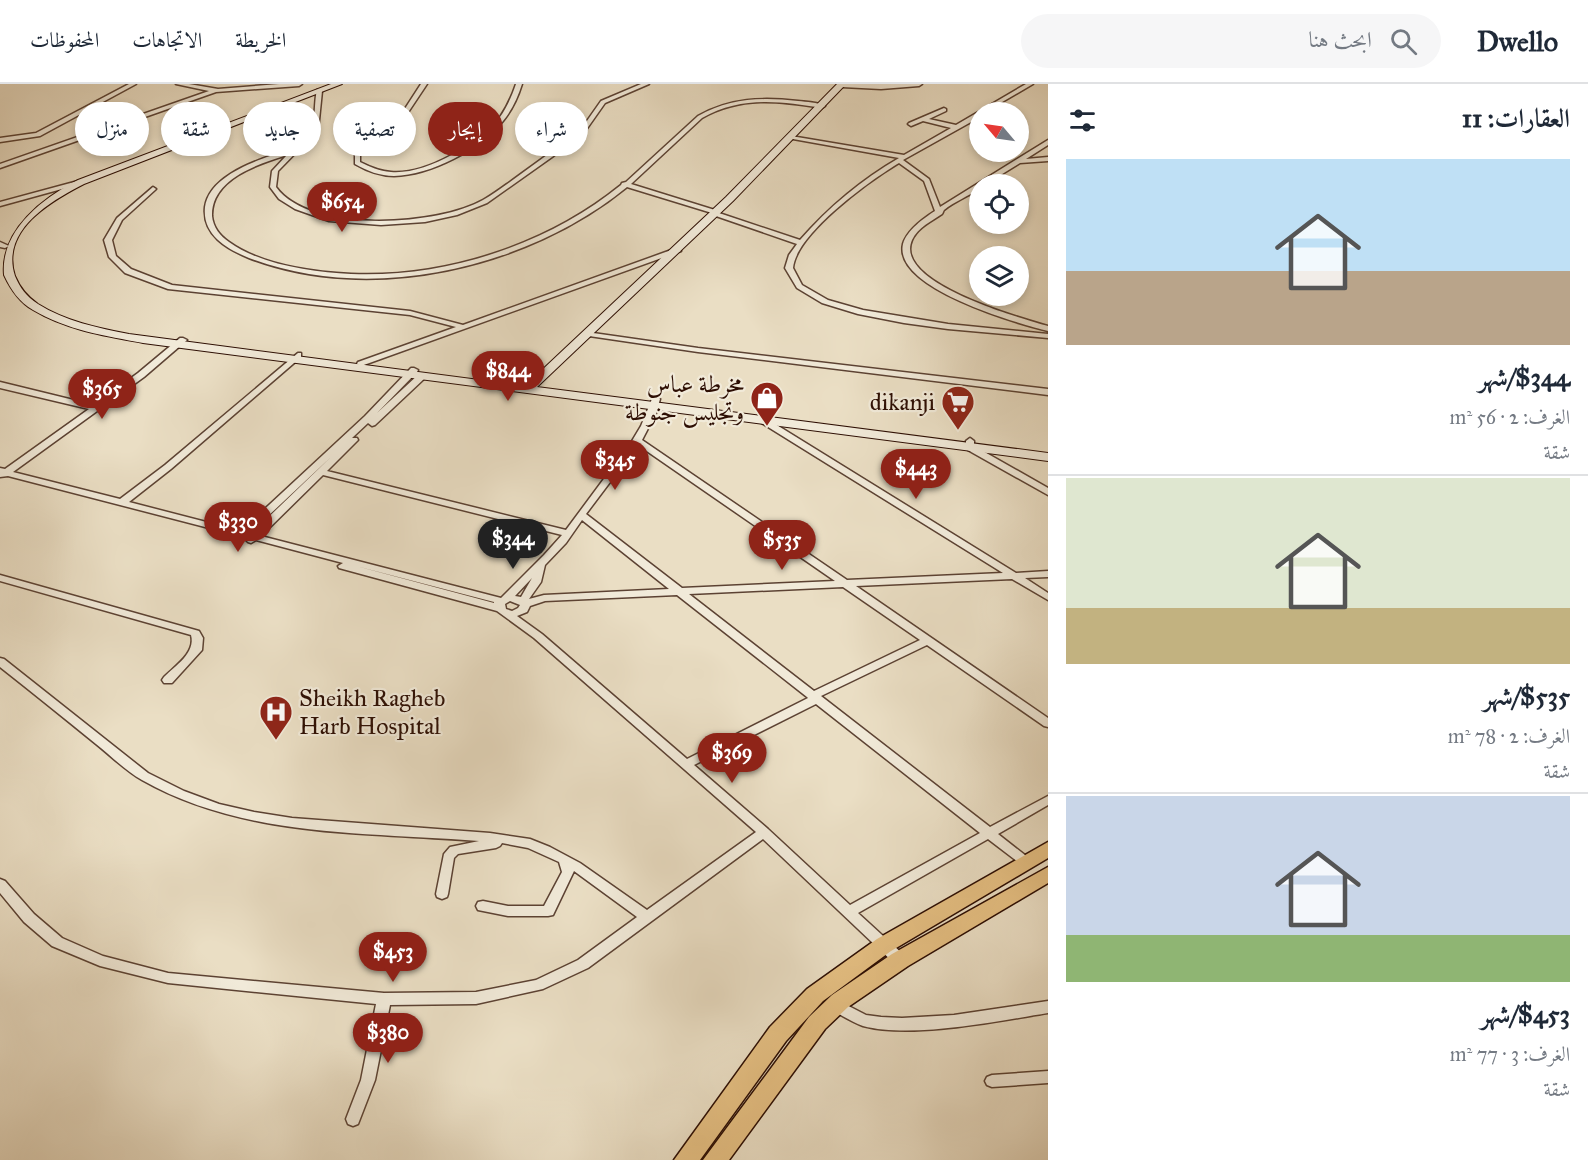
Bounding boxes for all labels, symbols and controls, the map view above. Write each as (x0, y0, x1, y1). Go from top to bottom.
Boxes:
search box (1021, 14, 1441, 68)
text: Dwello (1477, 24, 1558, 59)
icon: search (1387, 25, 1420, 58)
text: ابحث هنا (1308, 26, 1372, 53)
text: المحفوظات (30, 27, 99, 53)
text: الاتجاهات (132, 27, 202, 53)
text: الخريطة (235, 27, 286, 53)
chip: منزل (75, 102, 149, 156)
chip: شقة (161, 102, 231, 156)
chip: جديد (243, 102, 321, 156)
chip: تصفية (333, 102, 416, 156)
chip: إيجار (428, 102, 503, 156)
chip: شراء (515, 102, 588, 156)
north arrow (969, 102, 1029, 162)
map controls (969, 102, 1029, 306)
text: العقارات: 11 (1462, 102, 1570, 134)
icon: filters (1066, 104, 1099, 137)
button: locate (969, 174, 1029, 234)
pin: $654 (306, 182, 378, 233)
text: $654 (321, 189, 363, 213)
icon: home (1264, 198, 1372, 306)
button: layers (969, 246, 1029, 306)
pin: $844 (472, 351, 544, 402)
text: $844 (486, 358, 530, 382)
text: $344/شهر (1478, 361, 1570, 393)
pin: $365 (66, 369, 138, 420)
place label: مخرطة عباس وتجليس جنوطة (625, 369, 744, 428)
text: $365 (82, 376, 122, 400)
shop icon: مخرطة عباس وتجليس جنوطة (749, 380, 785, 427)
supermarket icon: dikanji (940, 384, 976, 431)
place label: dikanji (870, 387, 935, 417)
text: الغرف: 2 · 56 m² (1450, 405, 1570, 429)
pin: $345 (579, 440, 651, 491)
text: شقة (1544, 440, 1570, 464)
text: $345 (595, 447, 635, 471)
pin: $443 (880, 449, 952, 500)
text: $443 (895, 456, 937, 480)
pin: $330 (202, 502, 274, 553)
text: $330 (218, 509, 258, 533)
icon: home (1264, 517, 1372, 625)
pin: $344 (477, 519, 549, 570)
pin: $535 (746, 520, 818, 571)
text: $344 (492, 526, 534, 550)
text: $535 (763, 527, 801, 551)
text: $535/شهر (1483, 680, 1570, 712)
place label: Sheikh Ragheb Harb Hospital (299, 683, 445, 741)
hospital icon: Sheikh Ragheb Harb Hospital (258, 694, 294, 741)
text: الغرف: 2 · 78 m² (1448, 724, 1570, 748)
pin: $369 (696, 733, 768, 784)
text: $369 (712, 740, 753, 764)
text: شقة (1544, 759, 1570, 783)
icon: home (1264, 835, 1372, 943)
pin: $453 (357, 932, 429, 983)
text: $453 (373, 939, 413, 963)
text: $453/شهر (1481, 998, 1570, 1030)
pin: $380 (352, 1013, 424, 1064)
text: $380 (367, 1020, 409, 1044)
text: الغرف: 3 · 77 m² (1450, 1042, 1570, 1066)
text: شقة (1544, 1077, 1570, 1101)

